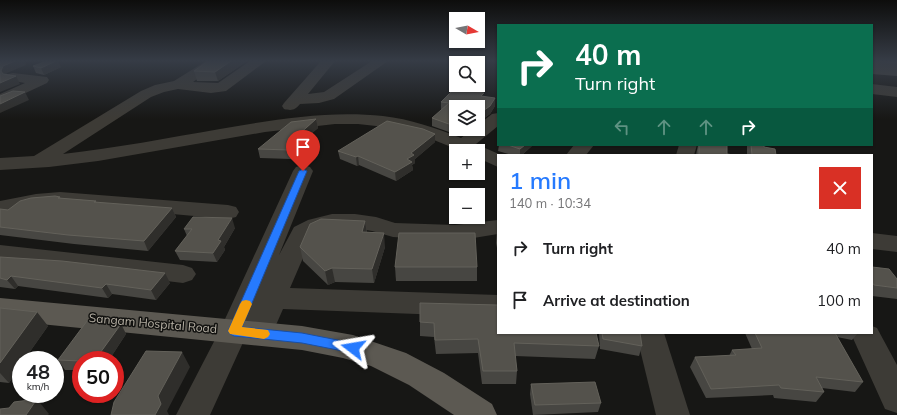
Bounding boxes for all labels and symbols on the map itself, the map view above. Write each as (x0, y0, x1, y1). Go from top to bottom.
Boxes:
north arrow (449, 12, 485, 48)
pin (286, 130, 320, 171)
street label: Sangam Hospital Road (88, 310, 218, 336)
position arrow (332, 327, 374, 369)
speed limit sign: 50 (72, 351, 124, 403)

